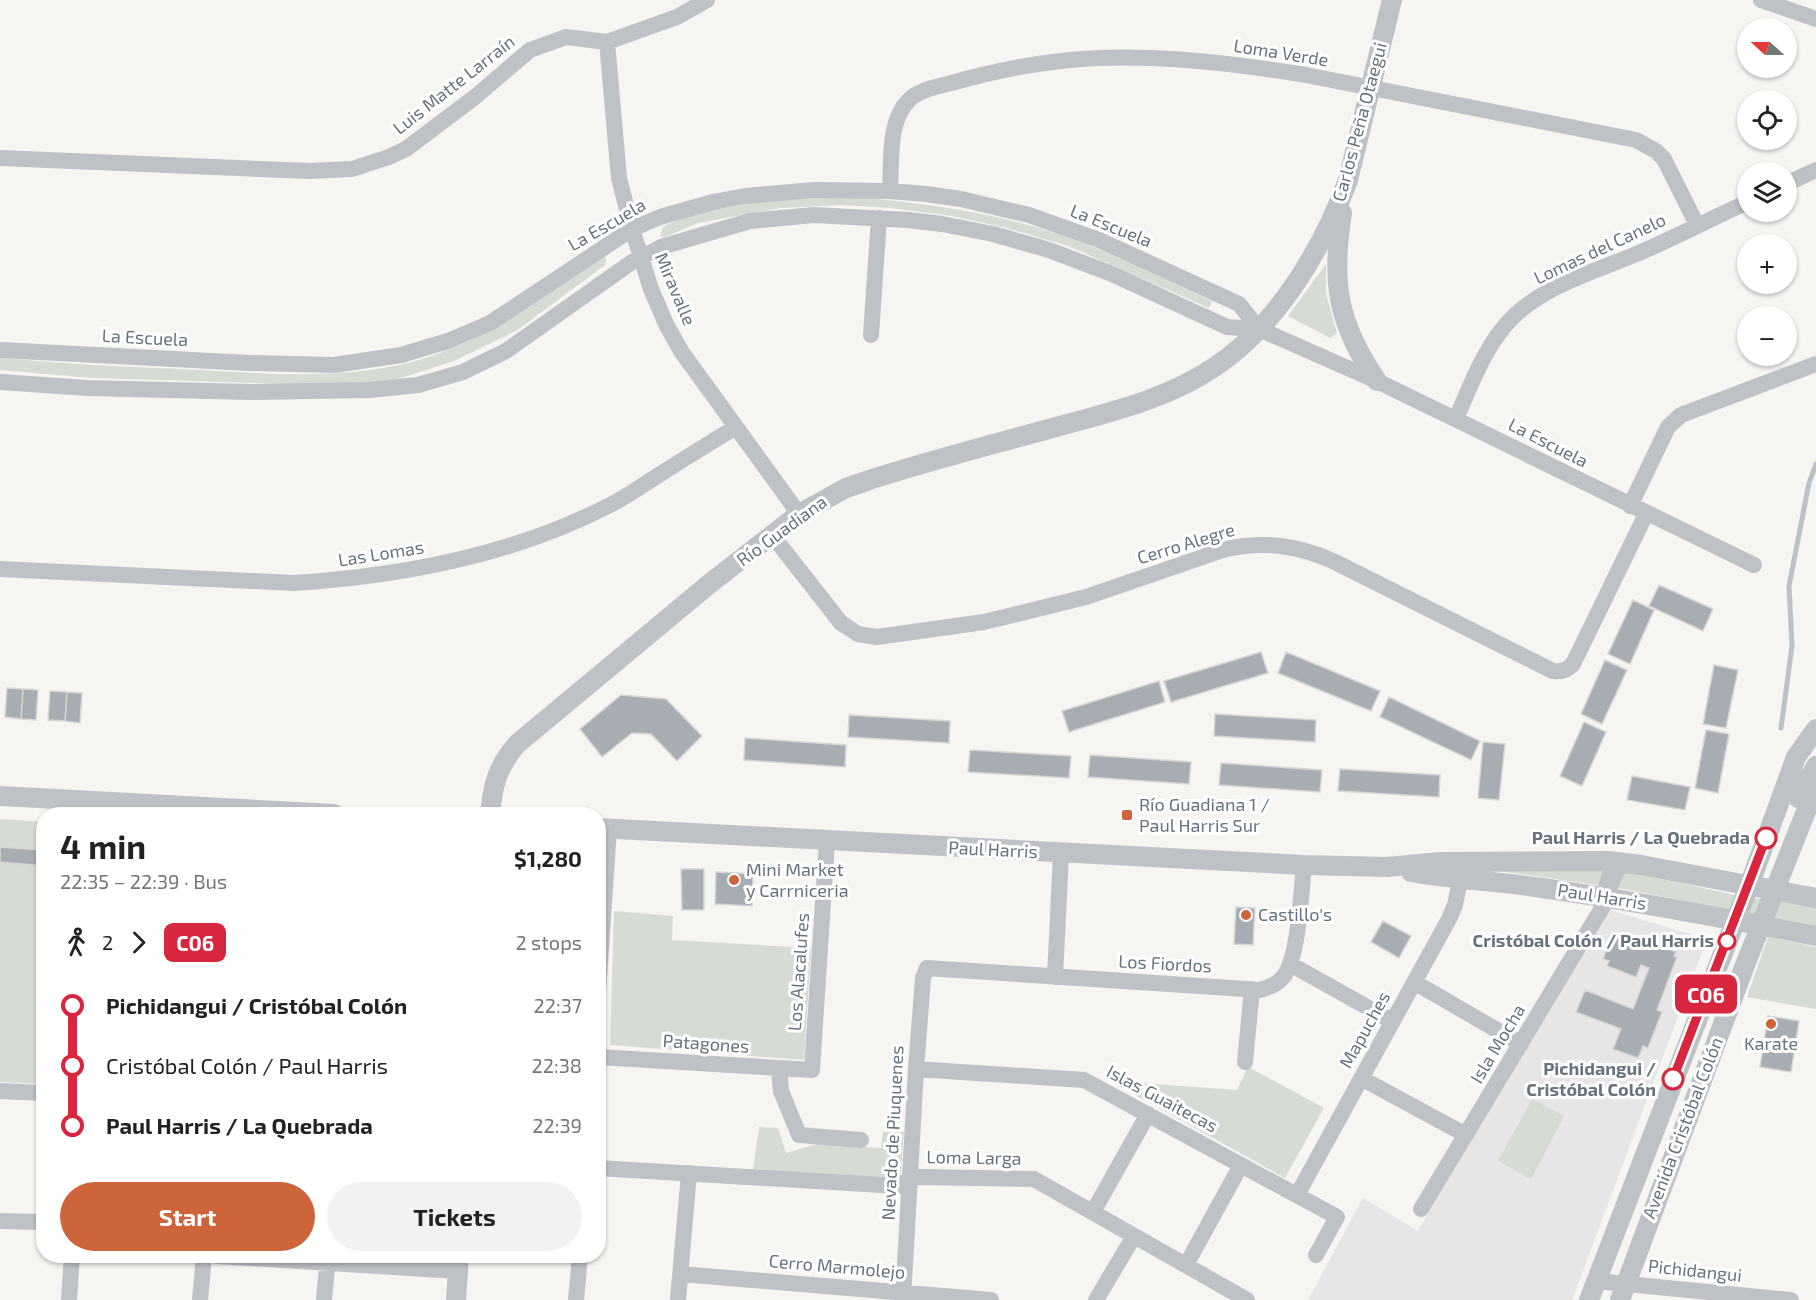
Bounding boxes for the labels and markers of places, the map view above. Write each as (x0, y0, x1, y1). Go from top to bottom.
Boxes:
place label: Río Guadiana 1 / Paul Harris Sur (1139, 793, 1270, 836)
marker: Río Guadiana 1 / Paul Harris Sur (1120, 808, 1134, 822)
place label: Paul Harris / La Quebrada (1532, 826, 1750, 848)
marker: Paul Harris / La Quebrada (1755, 827, 1777, 849)
place label: Mini Market y Carrniceria (746, 858, 849, 901)
marker: Mini Market y Carrniceria (727, 873, 741, 887)
place label: Castillo's (1258, 903, 1332, 925)
marker: Castillo's (1239, 908, 1253, 922)
place label: Cristóbal Colón / Paul Harris (1473, 929, 1714, 951)
marker: Cristóbal Colón / Paul Harris (1718, 932, 1736, 950)
marker: Karate (1764, 1017, 1778, 1031)
place label: Karate (1744, 1032, 1798, 1054)
place label: Pichidangui / Cristóbal Colón (1526, 1057, 1656, 1100)
marker: Pichidangui / Cristóbal Colón (1662, 1068, 1684, 1090)

